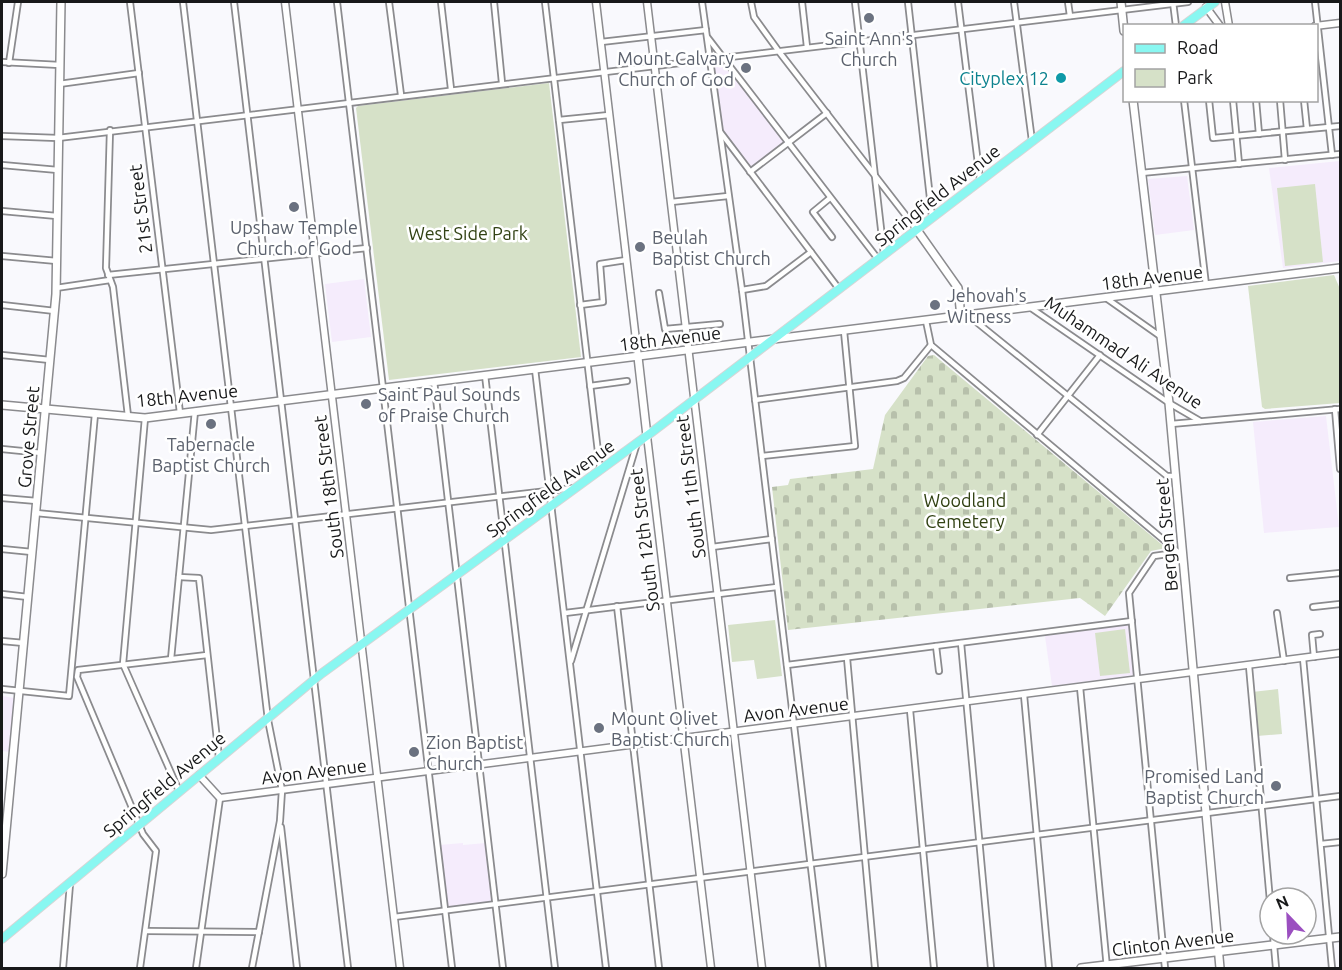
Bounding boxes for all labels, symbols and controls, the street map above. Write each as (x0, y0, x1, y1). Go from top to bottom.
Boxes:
marker: Saint Ann's Church (862, 11, 876, 25)
legend (1123, 24, 1318, 102)
place label: Saint Ann's Church (825, 28, 913, 69)
text: Road (1177, 37, 1219, 57)
place label: Mount Calvary Church of God (617, 48, 734, 89)
marker: Mount Calvary Church of God (739, 61, 753, 75)
text: Park (1177, 67, 1213, 87)
place label: Cityplex 12 (959, 68, 1049, 88)
marker: Cityplex 12 (1054, 71, 1068, 85)
street label: Springfield Avenue (871, 140, 1003, 250)
street label: 21st Street (125, 163, 155, 255)
marker: Upshaw Temple Church of God (287, 200, 301, 214)
place label: Upshaw Temple Church of God (230, 217, 358, 258)
park label: West Side Park (408, 223, 528, 243)
place label: Beulah Baptist Church (652, 227, 771, 268)
marker: Beulah Baptist Church (633, 240, 647, 254)
street label: 18th Avenue (1100, 261, 1204, 293)
place label: Jehovah's Witness (947, 285, 1027, 326)
street label: Muhammad Ali Avenue (1041, 292, 1207, 412)
marker: Jehovah's Witness (928, 298, 942, 312)
street label: 18th Avenue (618, 322, 722, 354)
street label: 18th Avenue (135, 380, 239, 410)
place label: Saint Paul Sounds of Praise Church (378, 384, 521, 425)
street label: Grove Street (14, 385, 42, 489)
marker: Saint Paul Sounds of Praise Church (359, 397, 373, 411)
street label: South 18th Street (309, 414, 347, 560)
street label: South 11th Street (671, 414, 709, 560)
marker: Tabernacle Baptist Church (204, 417, 218, 431)
place label: Tabernacle Baptist Church (152, 434, 270, 475)
street label: Springfield Avenue (482, 435, 618, 541)
street label: South 12th Street (625, 467, 663, 613)
street label: Bergen Street (1151, 478, 1181, 592)
park label: Woodland Cemetery (924, 490, 1006, 531)
street label: Avon Avenue (742, 693, 850, 725)
place label: Mount Olivet Baptist Church (611, 708, 730, 749)
marker: Mount Olivet Baptist Church (592, 721, 606, 735)
street label: Springfield Avenue (99, 727, 229, 841)
place label: Zion Baptist Church (426, 732, 523, 773)
marker: Zion Baptist Church (407, 745, 421, 759)
street label: Avon Avenue (260, 755, 368, 787)
place label: Promised Land Baptist Church (1144, 766, 1264, 807)
marker: Promised Land Baptist Church (1269, 779, 1283, 793)
north arrow (1258, 886, 1318, 946)
text: N (1273, 892, 1291, 913)
street label: Clinton Avenue (1111, 925, 1235, 959)

